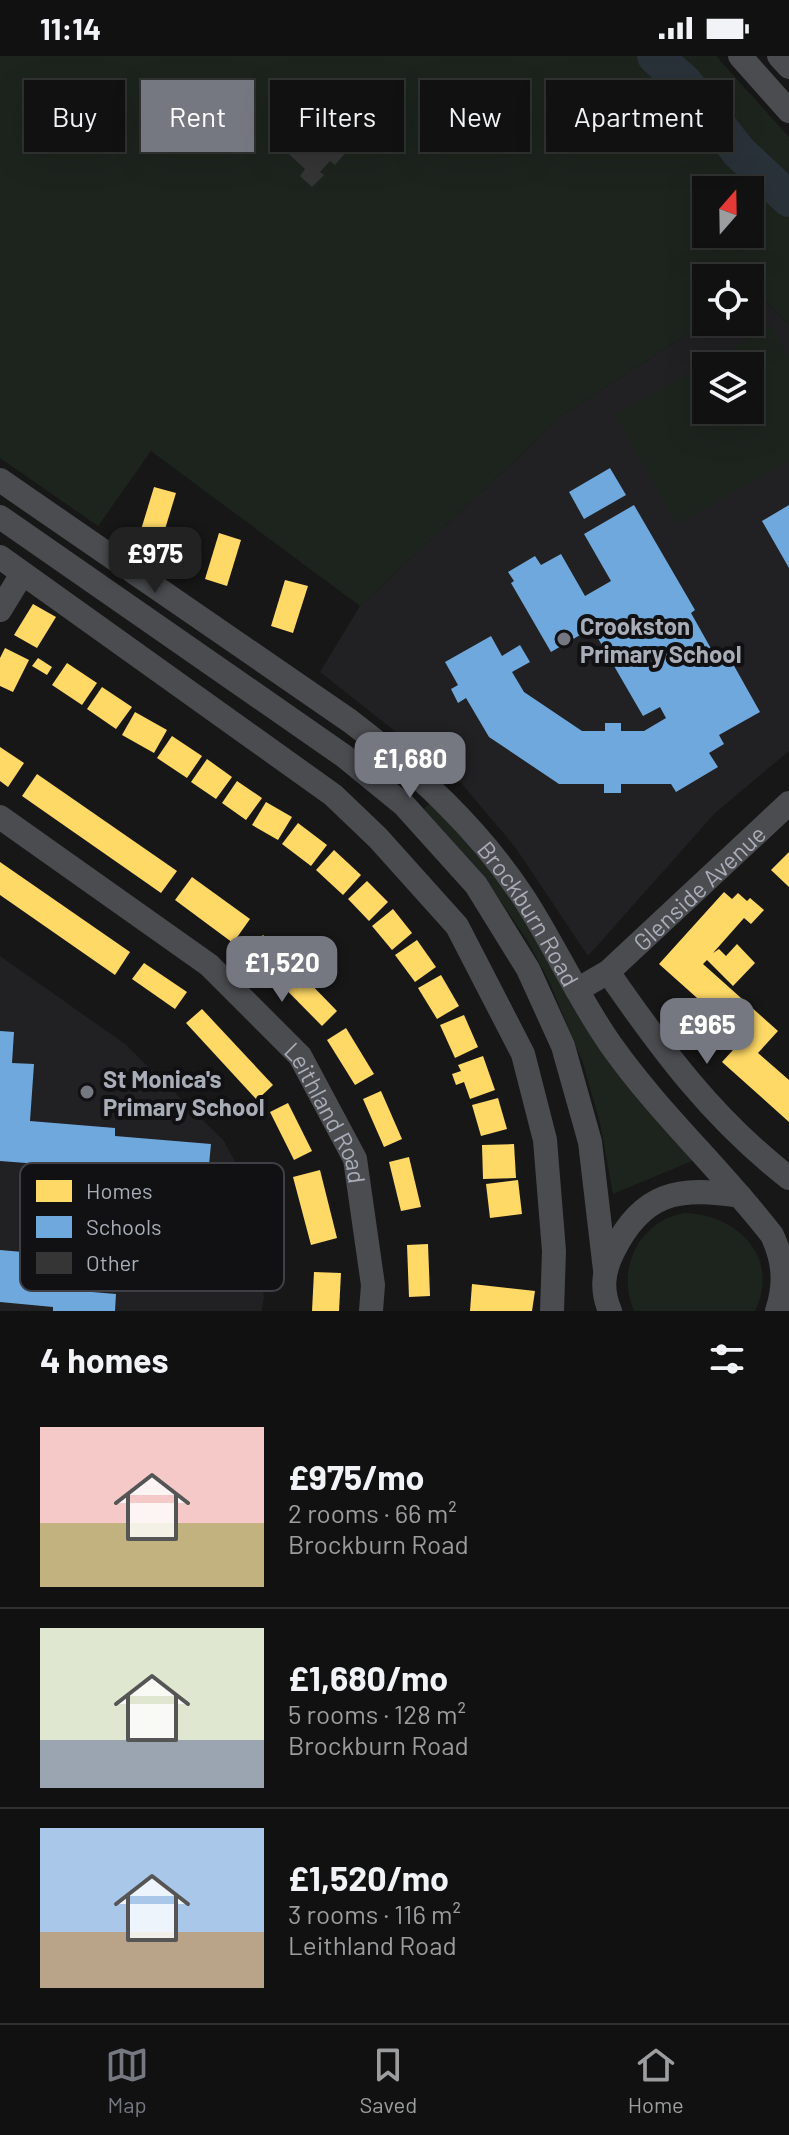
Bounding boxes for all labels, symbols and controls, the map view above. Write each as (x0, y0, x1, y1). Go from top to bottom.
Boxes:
text: 11:14 (40, 10, 101, 46)
chip: Buy (24, 80, 125, 152)
chip: Rent (141, 80, 254, 152)
chip: Filters (270, 80, 404, 152)
chip: New (420, 80, 530, 152)
chip: Apartment (546, 80, 733, 152)
north arrow (692, 176, 764, 248)
map controls (692, 176, 764, 424)
button: locate (692, 264, 764, 336)
button: layers (692, 352, 764, 424)
pin: £975 (108, 527, 202, 595)
text: £975 (127, 537, 183, 568)
place label: Crookston Primary School (580, 611, 742, 668)
marker: Crookston Primary School (555, 630, 573, 648)
pin: £1,680 (345, 732, 475, 800)
text: £1,680 (373, 742, 447, 773)
street label: Glenside Avenue (626, 818, 771, 956)
street label: Brockburn Road (472, 835, 586, 991)
pin: £1,520 (217, 936, 347, 1004)
text: £1,520 (244, 946, 320, 977)
pin: £965 (660, 998, 754, 1066)
text: £965 (678, 1008, 736, 1039)
street label: Leithland Road (279, 1035, 373, 1185)
place label: St Monica's Primary School (103, 1064, 265, 1121)
marker: St Monica's Primary School (78, 1083, 96, 1101)
legend (20, 1163, 284, 1291)
text: Homes (86, 1177, 153, 1203)
text: Schools (86, 1213, 162, 1239)
text: Other (86, 1249, 139, 1275)
icon: filters (705, 1337, 749, 1381)
text: 4 homes (40, 1339, 169, 1380)
text: £975/mo (288, 1456, 424, 1497)
icon: home (104, 1459, 200, 1555)
text: 2 rooms · 66 m² (288, 1497, 457, 1528)
text: Brockburn Road (288, 1528, 469, 1559)
text: £1,680/mo (288, 1657, 448, 1698)
icon: home (104, 1660, 200, 1756)
text: 5 rooms · 128 m² (288, 1698, 466, 1729)
text: Brockburn Road (288, 1729, 469, 1760)
text: £1,520/mo (288, 1857, 449, 1898)
icon: home (104, 1860, 200, 1956)
text: 3 rooms · 116 m² (288, 1898, 461, 1929)
text: Leithland Road (288, 1929, 457, 1960)
tab: Map (105, 2043, 149, 2117)
tab: Saved (360, 2043, 417, 2117)
tab: Home (628, 2043, 684, 2117)

